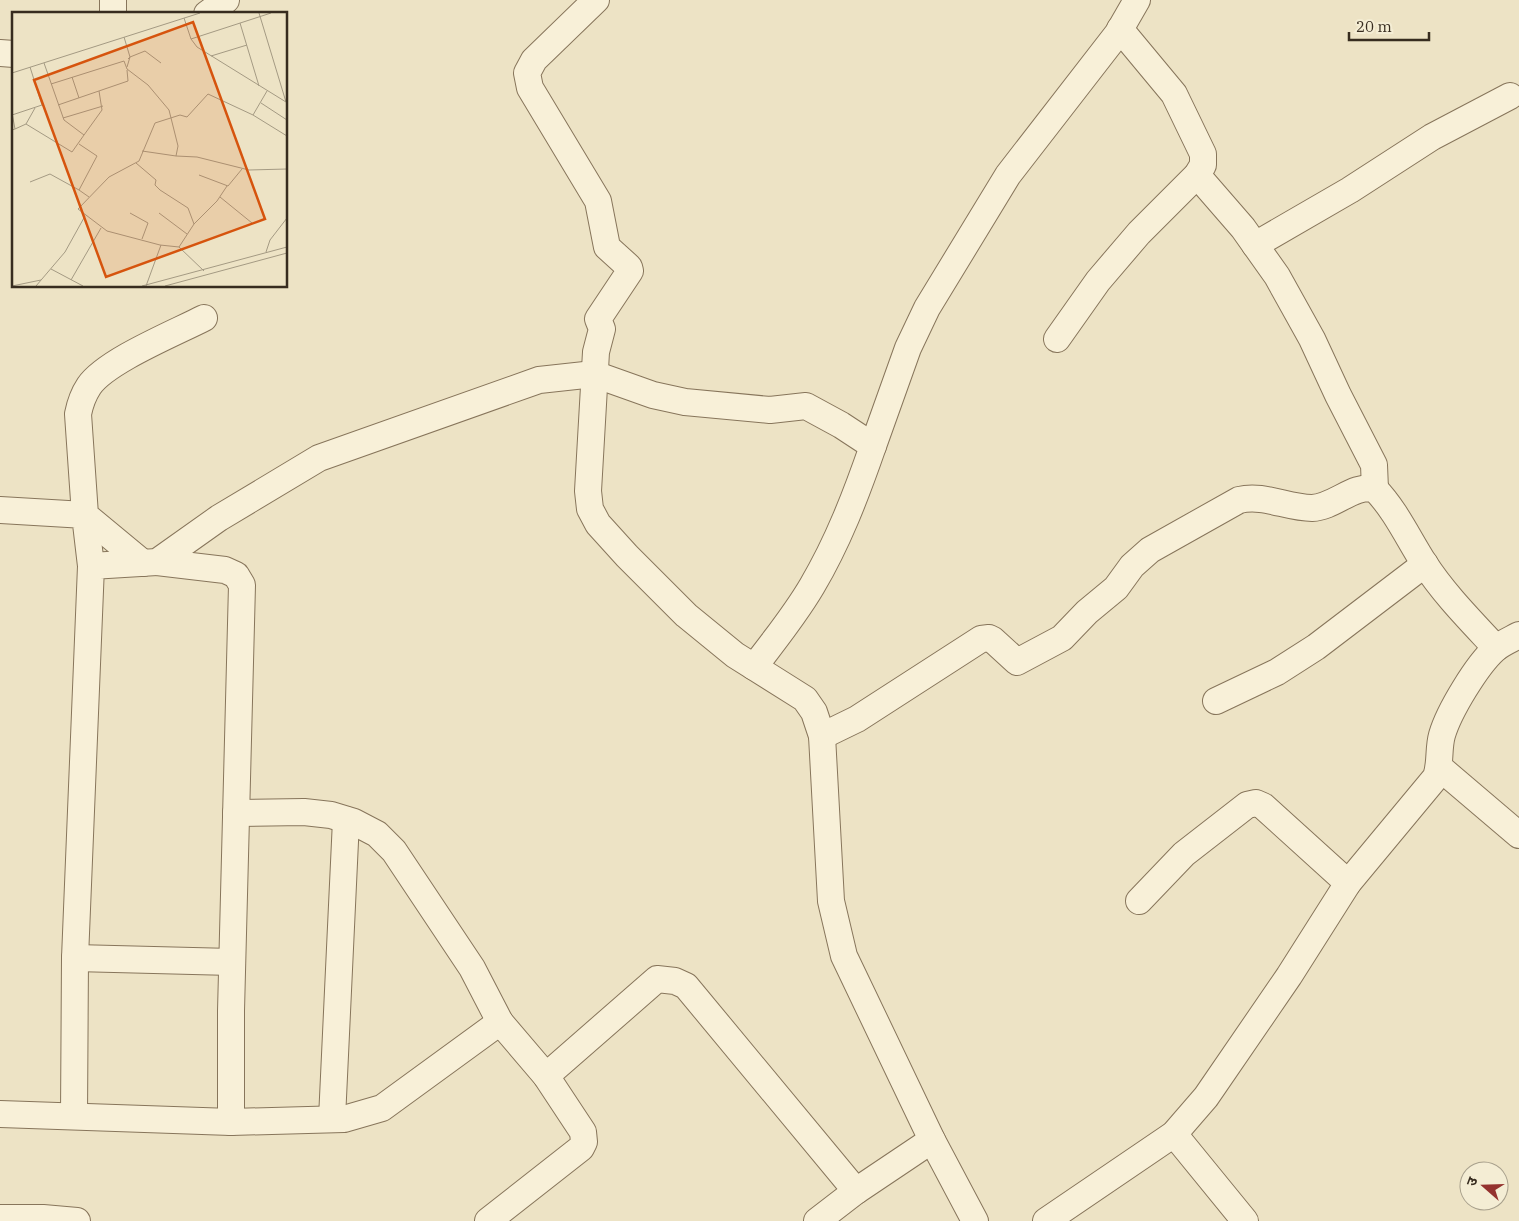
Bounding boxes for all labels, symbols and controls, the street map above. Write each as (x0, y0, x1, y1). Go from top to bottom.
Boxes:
scale bar (1349, 10, 1429, 42)
inset map (12, 12, 288, 288)
text: 20 m (1356, 17, 1392, 36)
north arrow (1459, 1161, 1509, 1211)
text: उ (1462, 1174, 1482, 1188)

